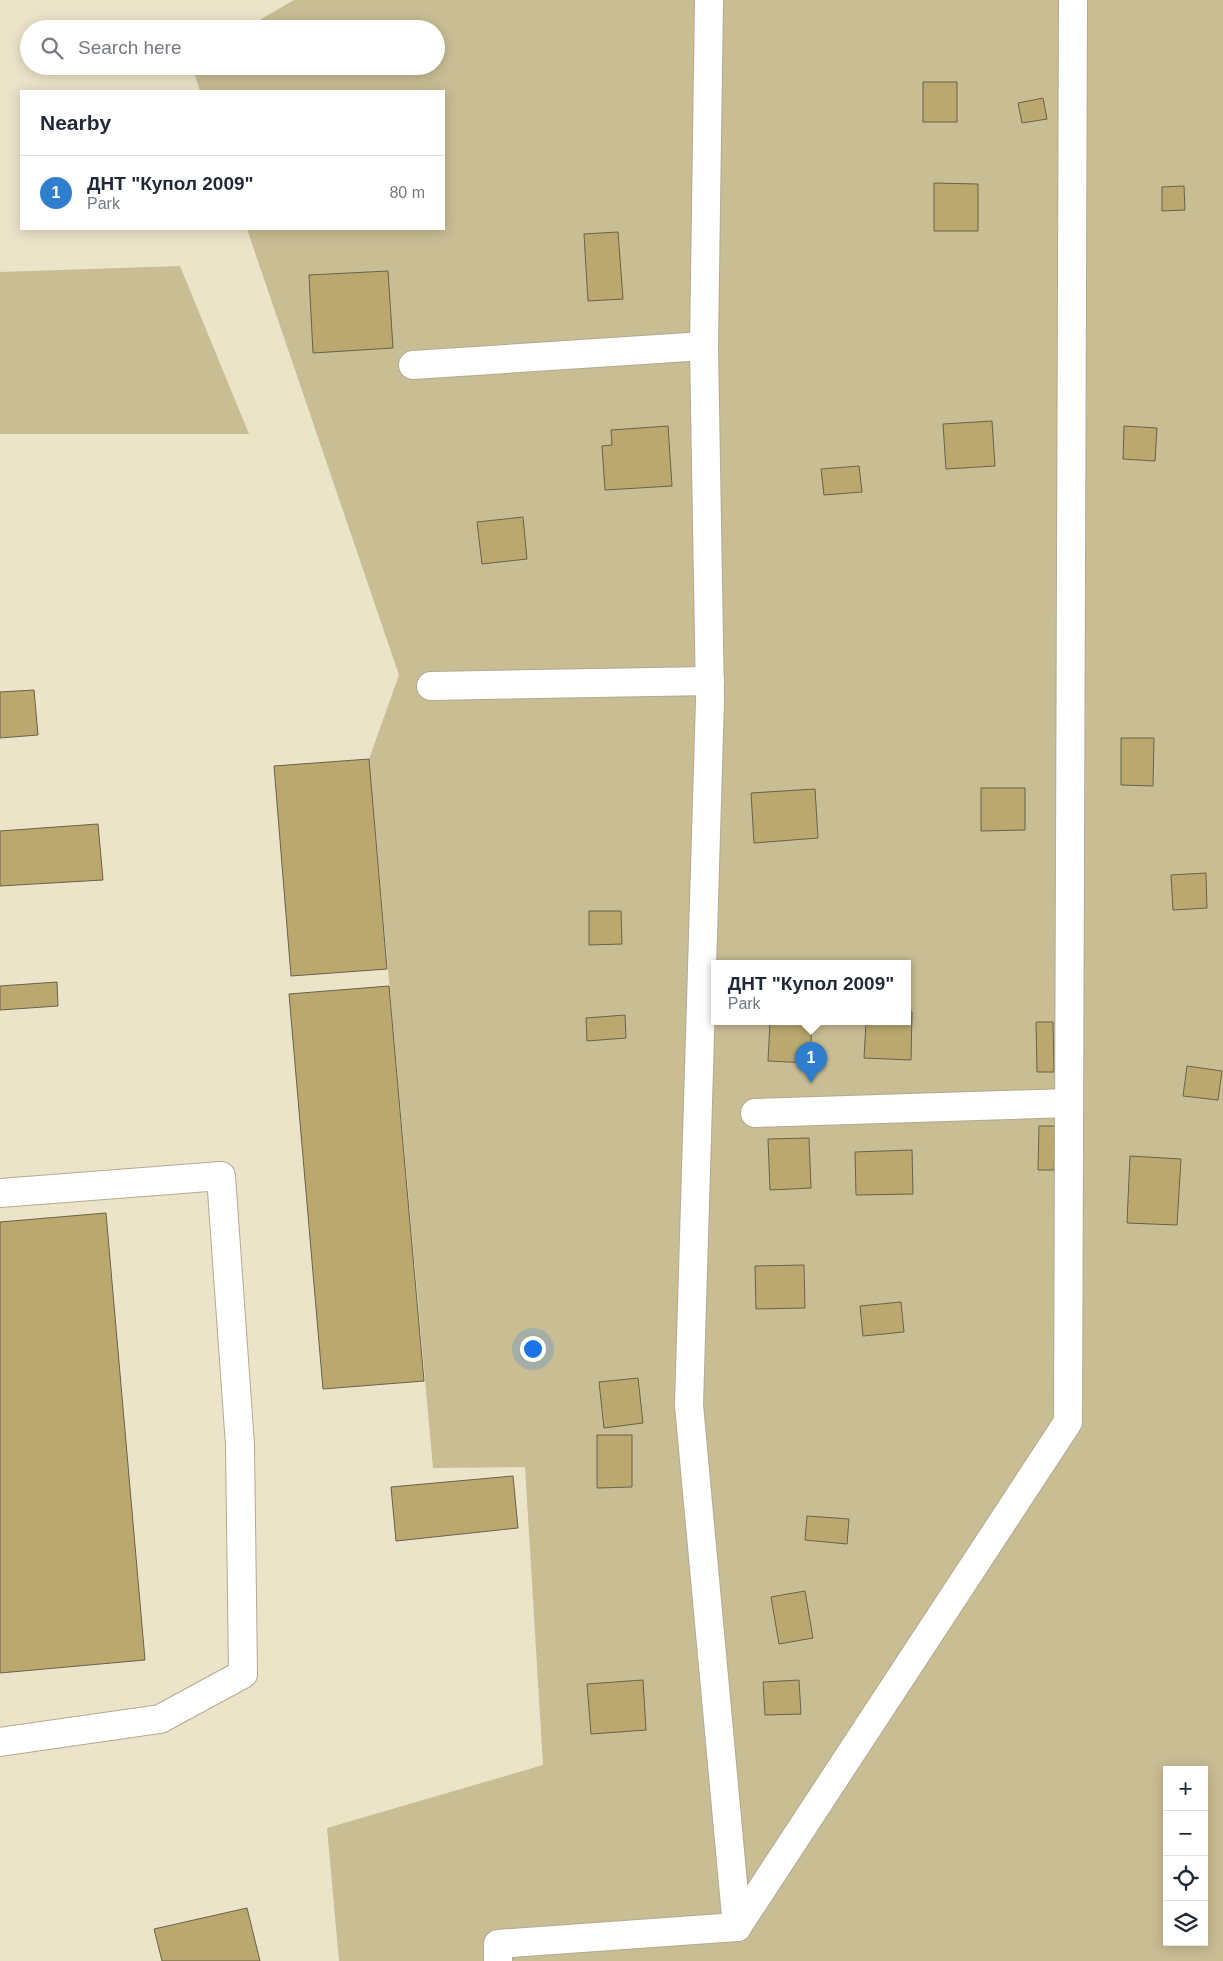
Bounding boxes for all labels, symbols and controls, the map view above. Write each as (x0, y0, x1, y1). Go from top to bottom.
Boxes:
search box (20, 20, 445, 75)
icon: search (38, 34, 66, 62)
text: Search here (78, 37, 182, 58)
text: Nearby (40, 111, 111, 134)
text: ДНТ "Купол 2009" (87, 173, 254, 194)
text: 1 (52, 184, 60, 201)
text: 80 m (389, 184, 425, 201)
text: Park (87, 195, 120, 212)
popup (711, 960, 911, 1025)
text: ДНТ "Купол 2009" (728, 973, 894, 994)
text: Park (728, 995, 761, 1012)
pin: 1 (795, 1042, 827, 1083)
your location (520, 1336, 546, 1362)
map controls (1163, 1766, 1208, 1946)
button: + (1163, 1766, 1208, 1811)
button: − (1163, 1811, 1208, 1856)
button: locate (1163, 1856, 1208, 1901)
button: layers (1163, 1901, 1208, 1946)

